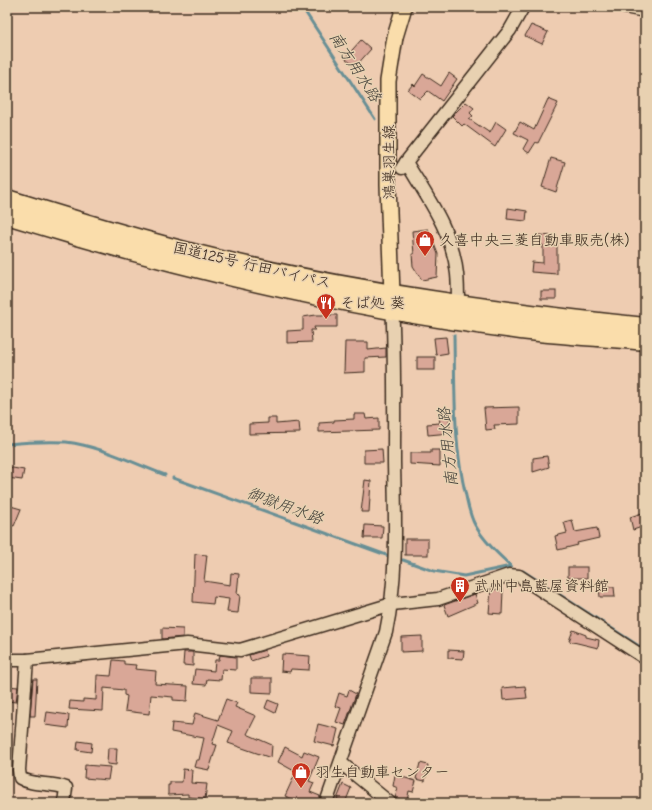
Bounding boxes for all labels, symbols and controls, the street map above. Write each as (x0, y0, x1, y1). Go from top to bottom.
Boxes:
water label: 南方用水路 (326, 29, 385, 106)
street label: 鴻巣羽生線 (380, 124, 398, 200)
shop icon: 久喜中央三菱自動車販売(株) (414, 229, 436, 257)
place label: 久喜中央三菱自動車販売(株) (439, 231, 629, 249)
street label: 国道125号 行田バイパス (171, 238, 333, 292)
restaurant icon: そば処 葵 (315, 292, 337, 320)
place label: そば処 葵 (340, 294, 405, 312)
water label: 南方用水路 (435, 405, 461, 488)
water label: 御獄用水路 (244, 484, 327, 528)
building icon: 武州中島藍屋資料館 (449, 575, 471, 603)
place label: 武州中島藍屋資料館 (474, 577, 609, 595)
shop icon: 羽生自動車センター (290, 761, 312, 789)
place label: 羽生自動車センター (315, 763, 449, 781)

